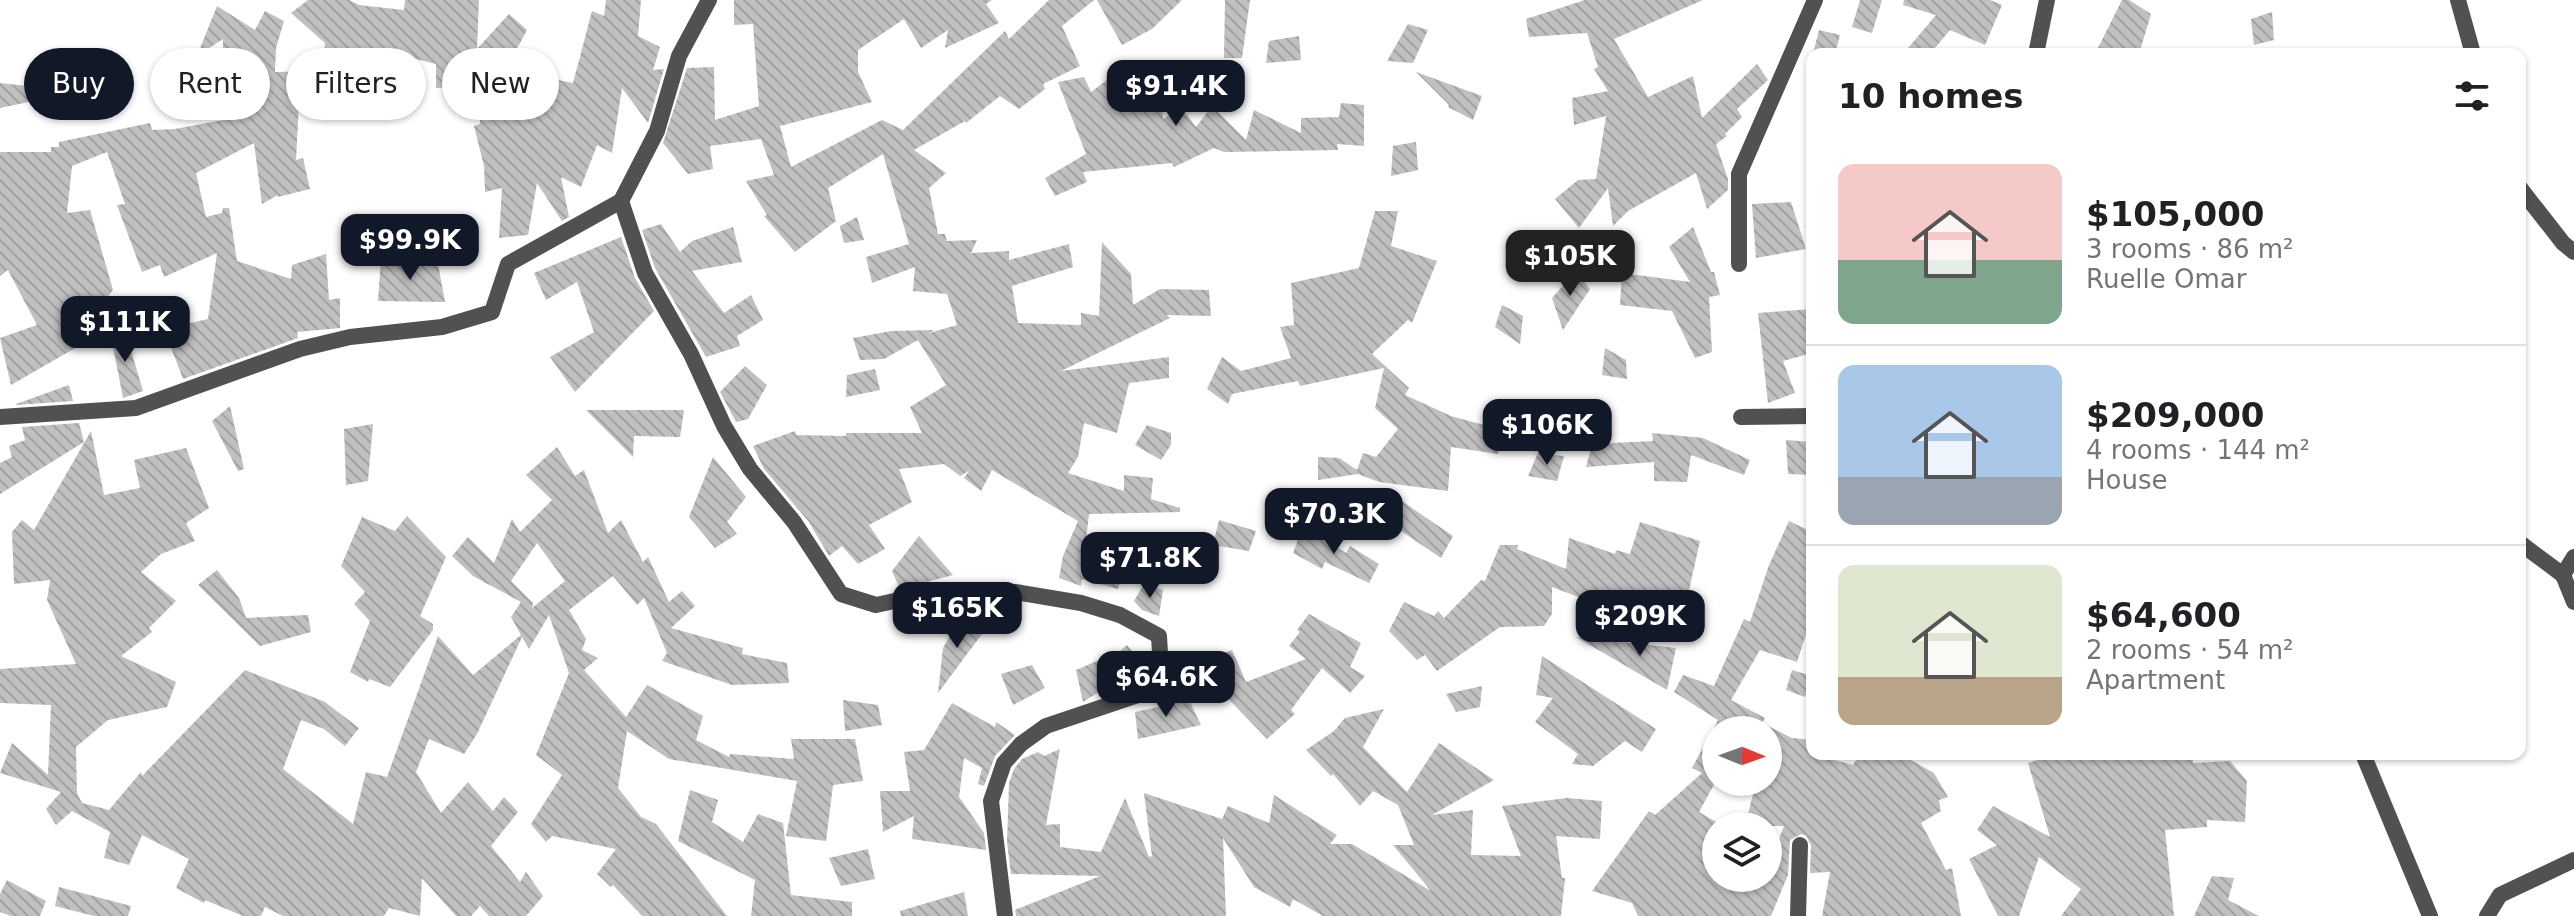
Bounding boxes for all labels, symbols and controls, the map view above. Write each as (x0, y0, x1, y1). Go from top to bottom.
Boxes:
chip: Buy (24, 48, 134, 120)
chip: Rent (150, 48, 270, 120)
chip: Filters (286, 48, 426, 120)
chip: New (442, 48, 559, 120)
pin: $91.4K (1111, 60, 1241, 128)
text: $91.4K (1125, 71, 1227, 101)
icon: filters (2450, 74, 2494, 118)
text: 10 homes (1838, 76, 2023, 116)
text: $105,000 (2086, 194, 2265, 234)
icon: home (1902, 196, 1998, 292)
pin: $99.9K (345, 214, 475, 282)
text: $99.9K (359, 225, 461, 255)
pin: $105K (1514, 230, 1626, 298)
text: 3 rooms · 86 m² (2086, 234, 2294, 264)
text: $105K (1524, 241, 1616, 271)
text: Ruelle Omar (2086, 264, 2247, 294)
pin: $111K (69, 296, 181, 364)
text: $111K (79, 307, 171, 337)
text: $209,000 (2086, 395, 2265, 435)
icon: home (1902, 397, 1998, 493)
pin: $106K (1491, 399, 1603, 467)
text: $106K (1501, 410, 1593, 440)
text: 4 rooms · 144 m² (2086, 435, 2310, 465)
text: House (2086, 465, 2167, 495)
pin: $70.3K (1269, 488, 1399, 556)
text: $70.3K (1283, 499, 1385, 529)
pin: $71.8K (1085, 532, 1215, 600)
text: $71.8K (1099, 543, 1201, 573)
pin: $165K (901, 582, 1013, 650)
pin: $209K (1584, 590, 1696, 658)
text: $165K (911, 593, 1003, 623)
text: $64,600 (2086, 595, 2241, 635)
icon: home (1902, 597, 1998, 693)
text: $209K (1594, 601, 1686, 631)
text: 2 rooms · 54 m² (2086, 635, 2294, 665)
pin: $64.6K (1101, 651, 1231, 719)
text: $64.6K (1115, 662, 1217, 692)
text: Apartment (2086, 665, 2225, 695)
north arrow (1702, 716, 1782, 796)
map controls (1702, 716, 1782, 892)
button: layers (1702, 812, 1782, 892)

